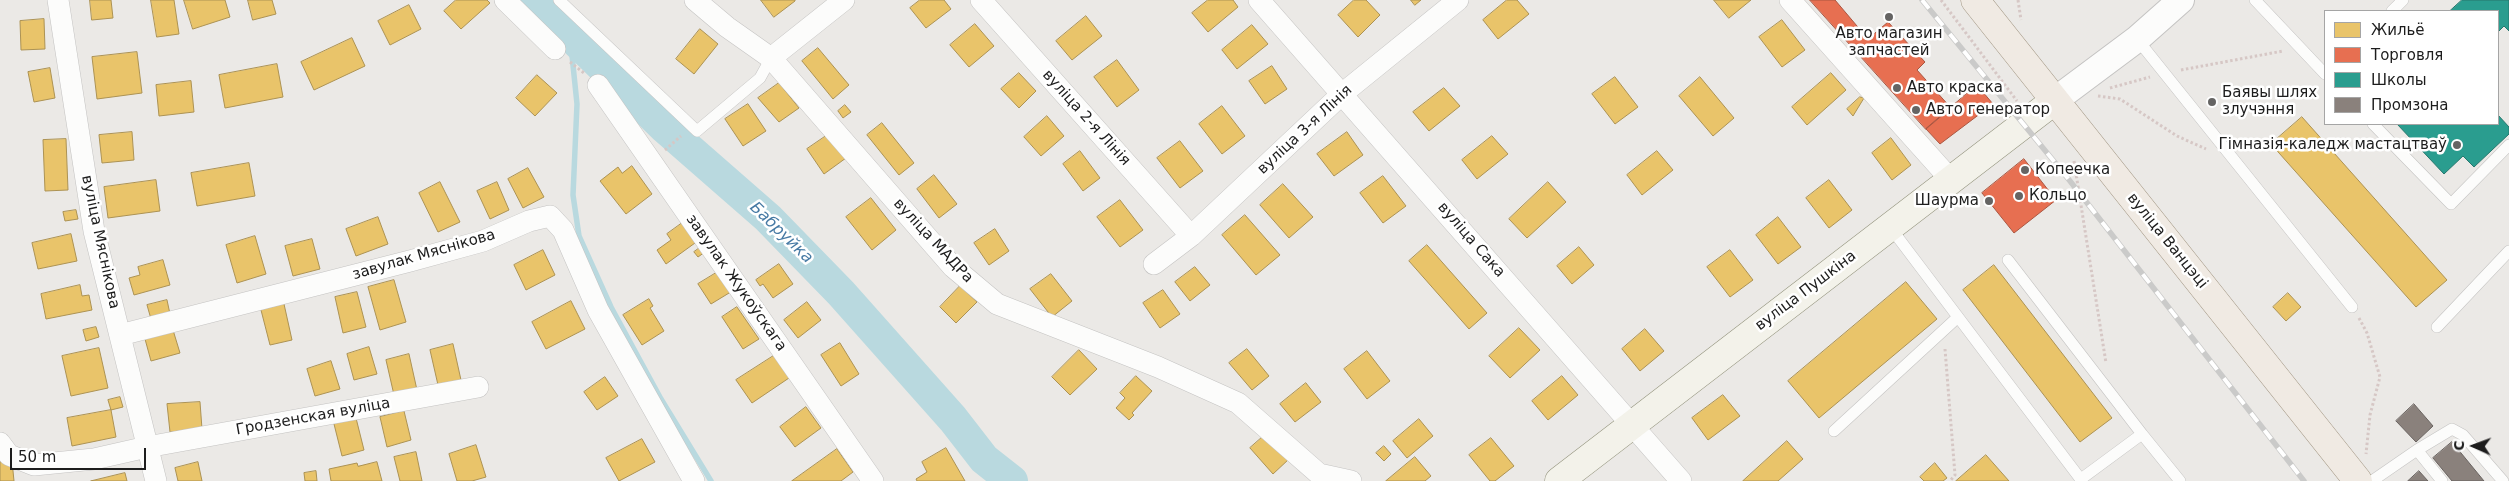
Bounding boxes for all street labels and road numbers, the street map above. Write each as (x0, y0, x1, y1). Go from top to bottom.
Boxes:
street label: вуліца 2-я Лінія (1038, 66, 1134, 170)
street label: вуліца 3-я Лінія (1254, 82, 1356, 178)
street label: вуліца Мяснікова (77, 174, 123, 310)
street label: вуліца Ванцэці (2123, 190, 2211, 292)
street label: вуліца МАДРа (889, 195, 977, 287)
street label: вуліца Сака (1434, 199, 1508, 281)
street label: завулак Жукоўскага (682, 211, 790, 355)
street label: завулак Мяснікова (350, 226, 498, 284)
street label: вуліца Пушкіна (1752, 247, 1860, 335)
street label: Гродзенская вуліца (234, 395, 392, 439)

